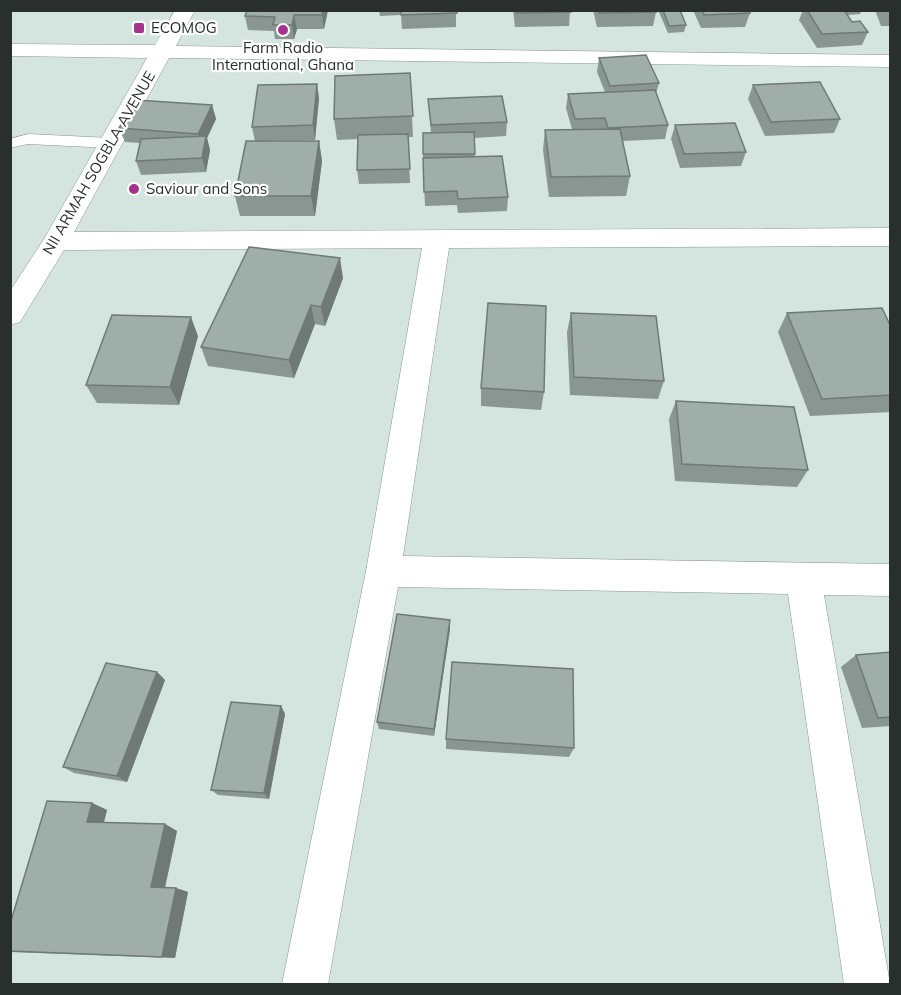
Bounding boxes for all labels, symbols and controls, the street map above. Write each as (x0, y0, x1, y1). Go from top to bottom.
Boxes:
place label: ECOMOG (151, 18, 217, 37)
marker: ECOMOG (132, 21, 146, 35)
marker: Farm Radio International, Ghana (276, 23, 290, 37)
place label: Farm Radio International, Ghana (212, 38, 354, 74)
street label: NII ARMAH SOGBLA AVENUE (38, 67, 159, 258)
place label: Saviour and Sons (146, 179, 267, 198)
marker: Saviour and Sons (127, 182, 141, 196)

